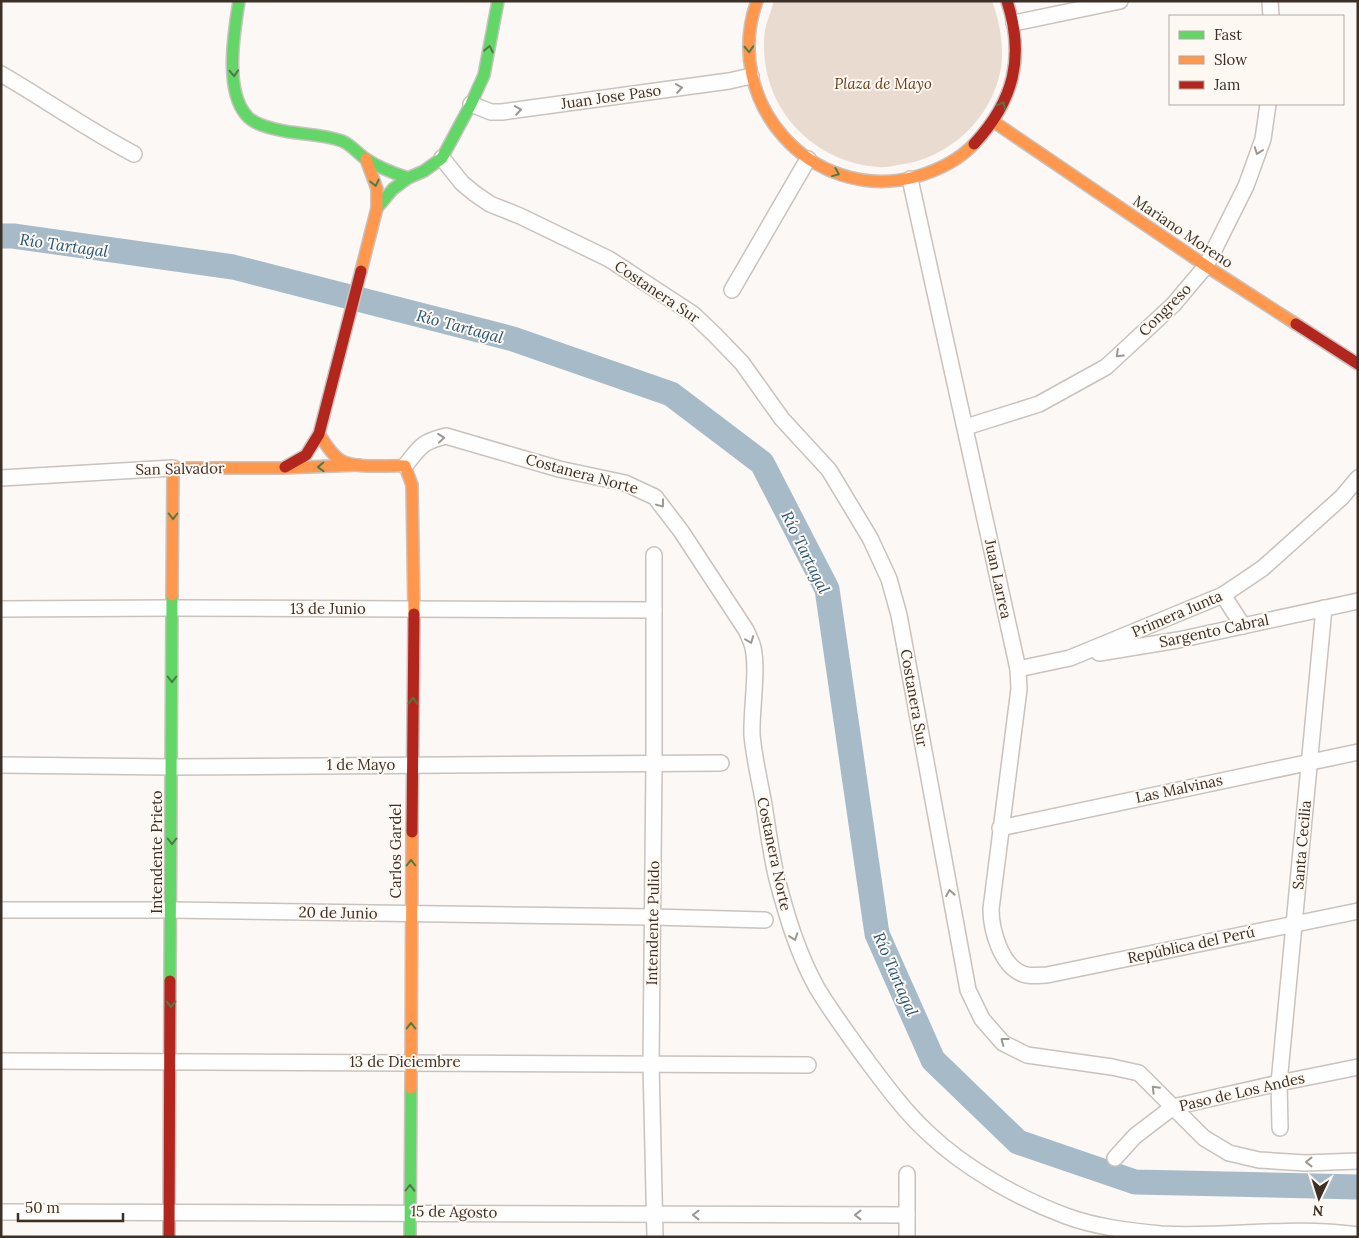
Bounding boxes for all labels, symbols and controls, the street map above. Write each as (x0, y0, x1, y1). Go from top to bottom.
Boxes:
legend (1169, 15, 1344, 105)
text: Fast (1214, 25, 1242, 44)
one-way arrow (483, 45, 493, 54)
one-way arrow (743, 45, 754, 53)
text: Slow (1214, 50, 1247, 69)
one-way arrow (229, 70, 239, 77)
park label: Plaza de Mayo (834, 74, 932, 93)
text: Jam (1213, 75, 1241, 94)
street label: Juan Jose Paso (559, 80, 663, 113)
one-way arrow (676, 83, 684, 94)
one-way arrow (996, 101, 1006, 110)
one-way arrow (515, 105, 523, 116)
one-way arrow (1254, 147, 1264, 155)
one-way arrow (831, 166, 840, 177)
one-way arrow (369, 179, 380, 187)
street label: Mariano Moreno (1130, 191, 1237, 272)
water label: Río Tartagal (18, 229, 110, 261)
street label: Costanera Sur (611, 256, 704, 327)
street label: Congreso (1134, 279, 1195, 340)
water label: Río Tartagal (414, 305, 506, 347)
one-way arrow (1116, 348, 1125, 357)
one-way arrow (438, 433, 446, 444)
street label: Costanera Norte (524, 449, 640, 498)
street label: San Salvador (135, 458, 225, 479)
one-way arrow (316, 462, 324, 472)
one-way arrow (655, 498, 663, 507)
water label: Río Tartagal (777, 508, 835, 597)
one-way arrow (168, 513, 178, 521)
street label: Juan Larrea (981, 536, 1016, 621)
street label: Primera Junta (1129, 586, 1225, 641)
street label: 13 de Junio (290, 599, 366, 618)
street label: Sargento Cabral (1157, 610, 1270, 651)
one-way arrow (743, 635, 754, 644)
street label: Costanera Sur (897, 648, 933, 749)
one-way arrow (167, 676, 177, 683)
one-way arrow (408, 696, 418, 704)
street label: 1 de Mayo (327, 755, 395, 774)
street label: Las Malvinas (1134, 770, 1224, 807)
street label: Intendente Prieto (147, 790, 166, 914)
street label: Costanera Norte (753, 795, 796, 912)
street label: Santa Cecilia (1288, 799, 1315, 890)
street label: Carlos Gardel (386, 803, 405, 899)
one-way arrow (167, 838, 177, 846)
one-way arrow (406, 859, 416, 866)
street label: Intendente Pulido (642, 860, 663, 986)
one-way arrow (946, 888, 956, 897)
street label: 20 de Junio (298, 902, 378, 923)
street label: República del Perú (1126, 922, 1256, 967)
water label: Río Tartagal (869, 929, 923, 1019)
one-way arrow (788, 932, 798, 941)
one-way arrow (166, 1000, 176, 1008)
one-way arrow (406, 1021, 416, 1029)
one-way arrow (1000, 1038, 1010, 1047)
street label: 13 de Diciembre (349, 1052, 461, 1071)
street label: Paso de Los Andes (1177, 1068, 1307, 1115)
one-way arrow (1151, 1085, 1160, 1094)
one-way arrow (1305, 1157, 1312, 1167)
north arrow (1294, 1173, 1344, 1223)
one-way arrow (405, 1184, 415, 1192)
scale bar (18, 1190, 122, 1222)
text: 50 m (25, 1198, 60, 1217)
street label: 15 de Agosto (411, 1201, 498, 1222)
text: N (1312, 1202, 1324, 1220)
one-way arrow (691, 1210, 699, 1220)
one-way arrow (854, 1210, 862, 1220)

